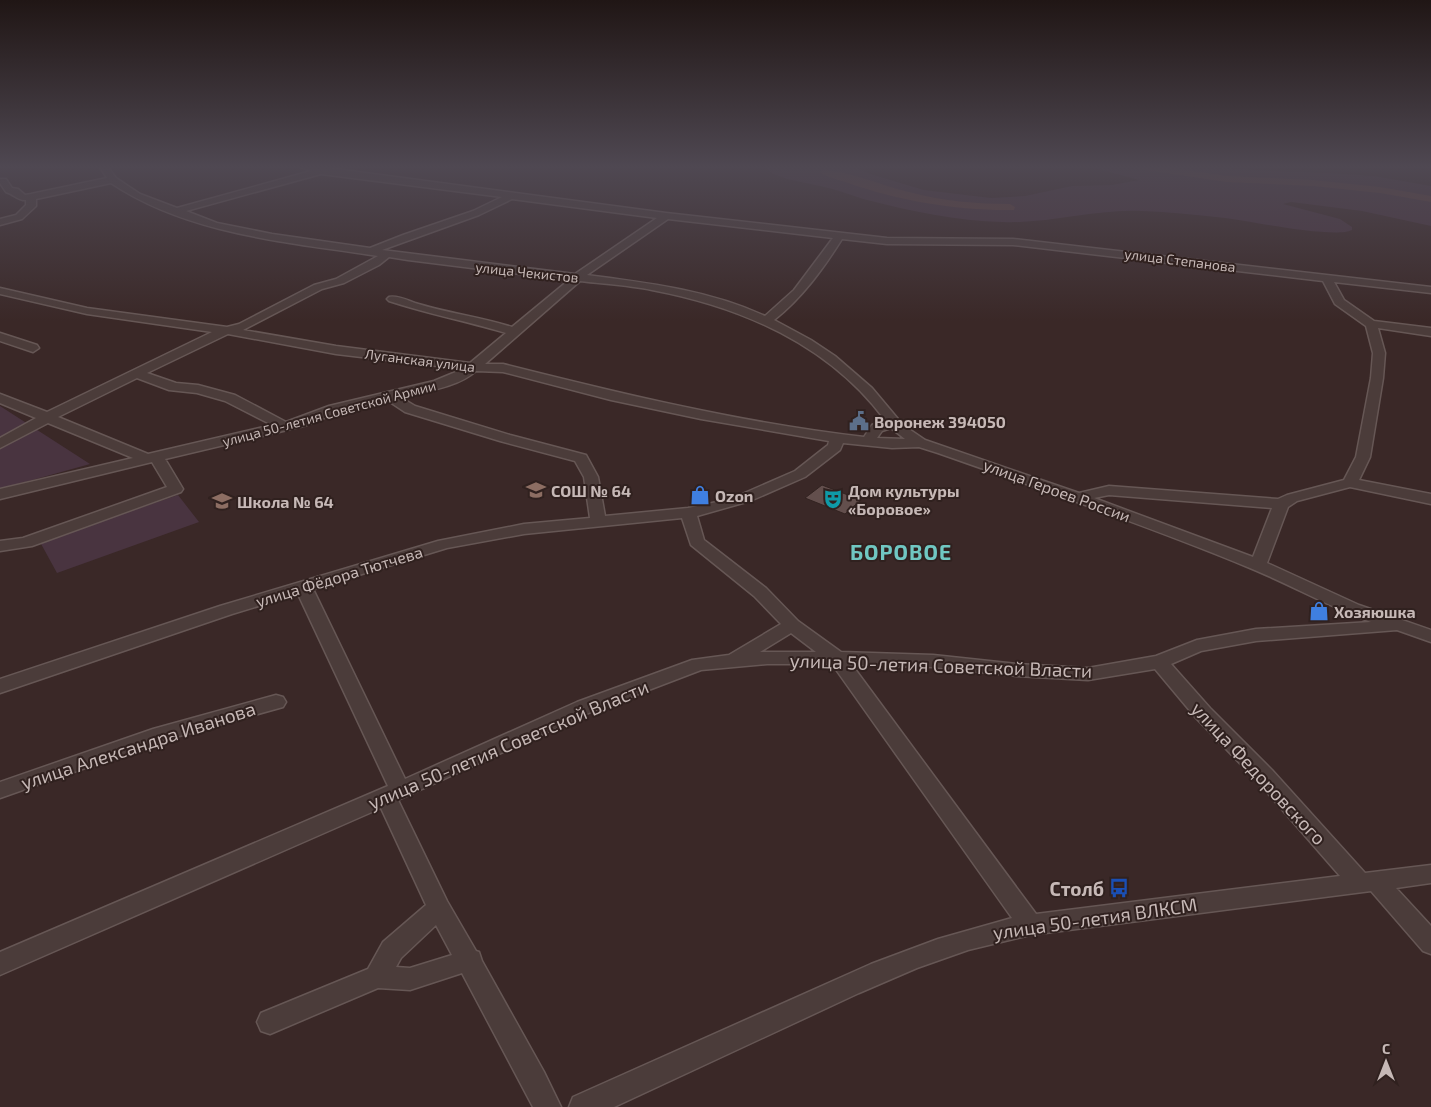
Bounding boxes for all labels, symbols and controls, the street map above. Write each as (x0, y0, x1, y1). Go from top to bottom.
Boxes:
street label: улица Степанова (1123, 245, 1237, 275)
street label: улица Чекистов (475, 258, 579, 286)
street label: Луганская улица (364, 345, 476, 375)
street label: улица 50-летия Советской Армии (220, 376, 438, 450)
public building icon: Воронеж 394050 (848, 410, 870, 432)
place label: Воронеж 394050 (874, 412, 1006, 431)
street label: улица Героев России (981, 455, 1133, 526)
school or university icon: СОШ № 64 (525, 479, 547, 501)
place label: СОШ № 64 (551, 481, 631, 500)
place label: Дом культуры «Боровое» (848, 481, 959, 518)
shop icon: Ozon (689, 484, 711, 506)
place label: Ozon (715, 486, 753, 505)
theatre icon: Дом культуры «Боровое» (822, 488, 844, 510)
school or university icon: Школа № 64 (211, 490, 233, 512)
place label: Школа № 64 (237, 492, 334, 511)
district label: БОРОВОЕ (850, 539, 952, 564)
street label: улица Фёдора Тютчева (253, 542, 425, 611)
shop icon: Хозяюшка (1308, 600, 1330, 622)
place label: Хозяюшка (1334, 602, 1416, 621)
street label: улица 50-летия Советской Власти (789, 648, 1093, 683)
street label: улица 50-летия Советской Власти (364, 674, 652, 815)
street label: улица Александра Иванова (18, 696, 258, 795)
street label: улица Федоровского (1186, 697, 1331, 850)
place label: Столб (1049, 877, 1104, 900)
bus stop icon: Столб (1108, 877, 1130, 899)
street label: улица 50-летия ВЛКСМ (991, 892, 1199, 945)
north arrow (1361, 1037, 1411, 1087)
text: С (1382, 1040, 1390, 1057)

